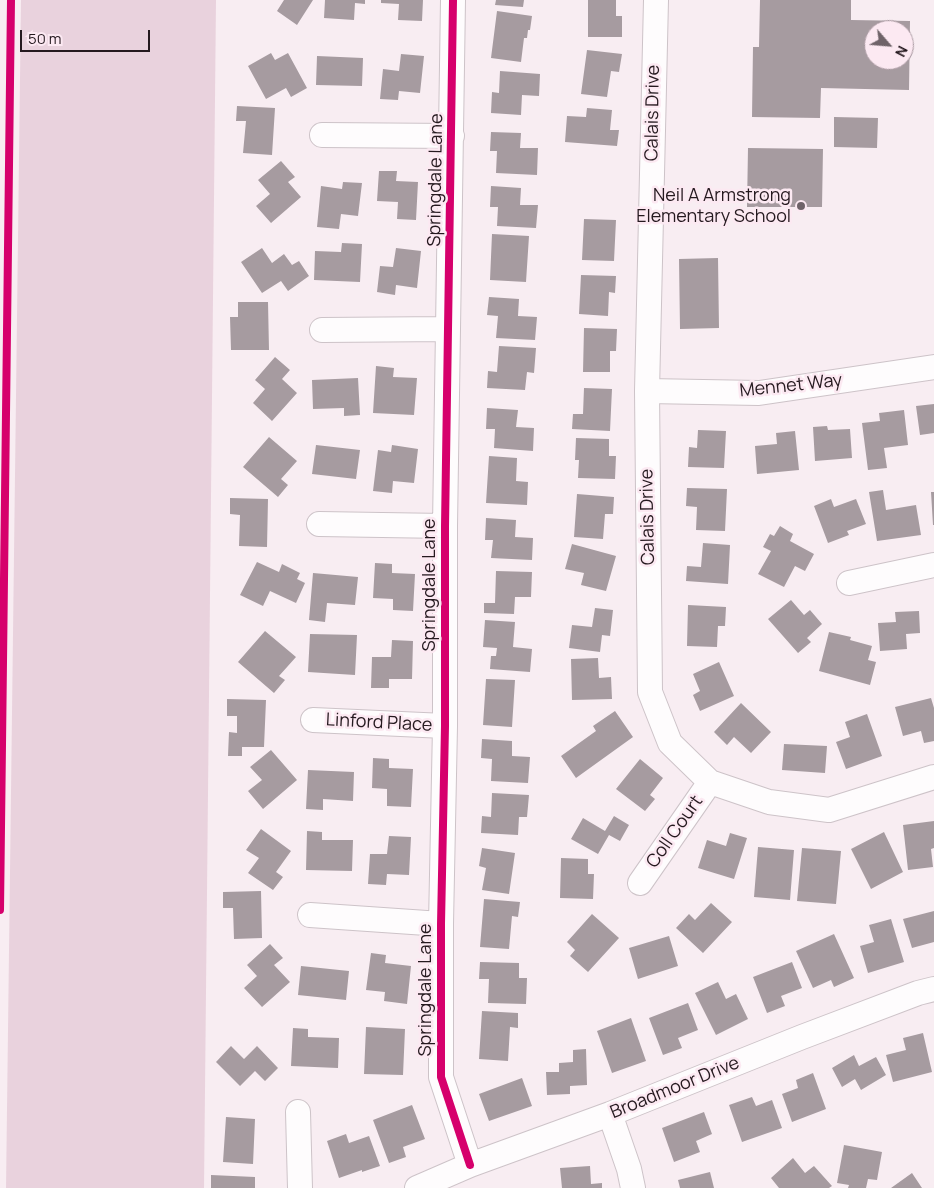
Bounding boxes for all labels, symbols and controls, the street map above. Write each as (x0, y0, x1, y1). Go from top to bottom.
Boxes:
scale bar (22, 20, 152, 52)
north arrow (864, 20, 914, 70)
text: 50 m (28, 28, 62, 49)
text: N (891, 43, 913, 60)
street label: Calais Drive (641, 65, 665, 161)
street label: Springdale Lane (424, 113, 448, 247)
place label: Neil A Armstrong Elementary School (636, 185, 791, 228)
marker: Neil A Armstrong Elementary School (795, 200, 807, 212)
street label: Mennet Way (739, 370, 843, 402)
street label: Calais Drive (636, 469, 660, 565)
street label: Springdale Lane (419, 518, 441, 652)
street label: Linford Place (325, 709, 433, 737)
street label: Coll Court (642, 792, 708, 872)
street label: Springdale Lane (415, 923, 437, 1057)
street label: Broadmoor Drive (607, 1052, 743, 1124)

